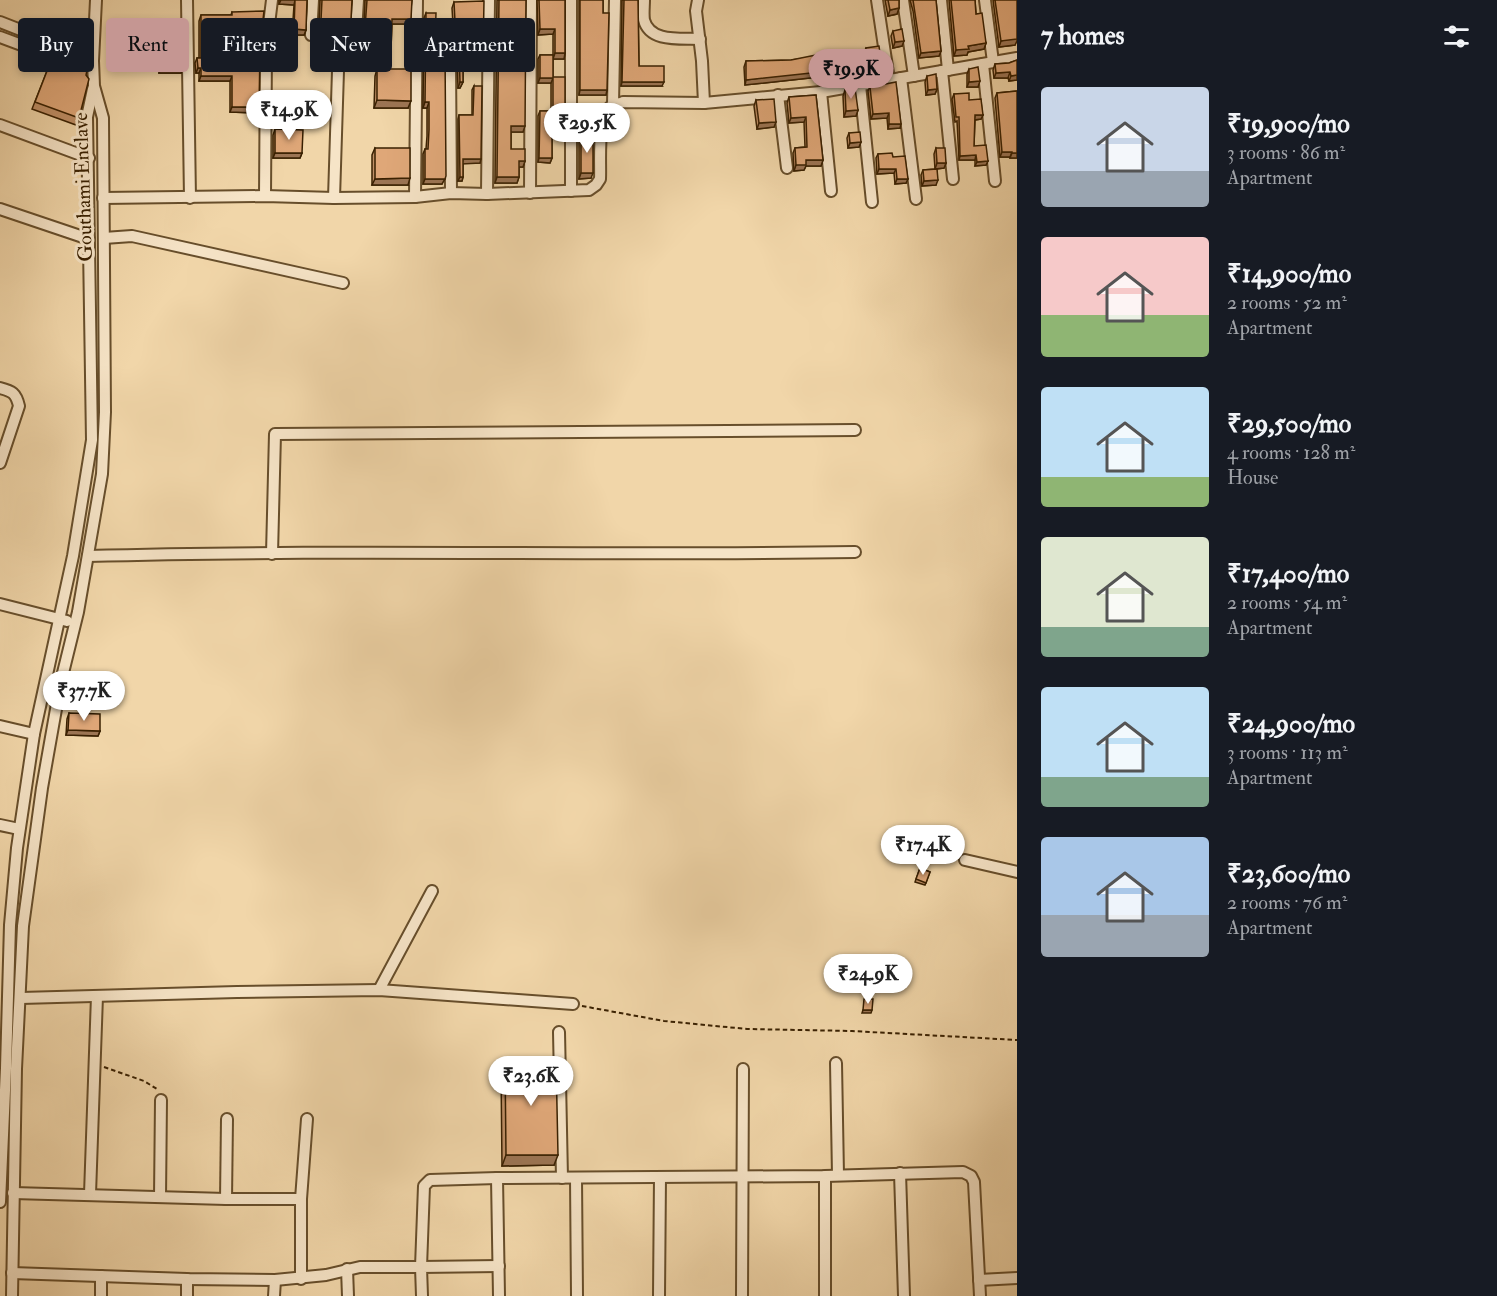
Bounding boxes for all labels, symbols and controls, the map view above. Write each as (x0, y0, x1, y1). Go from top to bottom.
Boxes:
chip: Buy (18, 18, 94, 72)
chip: Rent (106, 18, 189, 72)
chip: Filters (201, 18, 298, 72)
chip: New (310, 18, 392, 72)
chip: Apartment (404, 18, 535, 72)
text: 7 homes (1041, 20, 1124, 52)
icon: filters (1440, 20, 1473, 53)
pin: ₹19.9K (802, 49, 900, 100)
text: ₹19.9K (823, 56, 879, 81)
pin: ₹14.9K (240, 90, 338, 141)
text: ₹14.9K (260, 97, 318, 122)
pin: ₹29.5K (538, 103, 636, 154)
text: ₹19,900/mo (1227, 108, 1350, 140)
text: ₹29.5K (558, 110, 616, 135)
icon: home (1089, 111, 1161, 183)
street label: Gouthami Enclave (68, 112, 98, 262)
text: 3 rooms · 86 m² (1227, 140, 1345, 165)
text: Apartment (1227, 165, 1312, 190)
text: ₹14,900/mo (1227, 258, 1351, 290)
icon: home (1089, 261, 1161, 333)
text: 2 rooms · 52 m² (1227, 290, 1347, 315)
text: Apartment (1227, 315, 1312, 340)
text: ₹29,500/mo (1227, 408, 1351, 440)
icon: home (1089, 411, 1161, 483)
text: 4 rooms · 128 m² (1227, 440, 1355, 465)
text: House (1227, 465, 1278, 490)
text: ₹17,400/mo (1227, 558, 1349, 590)
icon: home (1089, 561, 1161, 633)
text: 2 rooms · 54 m² (1227, 590, 1347, 615)
text: Apartment (1227, 615, 1312, 640)
pin: ₹37.7K (35, 671, 133, 722)
text: ₹37.7K (57, 678, 111, 703)
text: ₹24,900/mo (1227, 708, 1355, 740)
icon: home (1089, 711, 1161, 783)
text: 3 rooms · 113 m² (1227, 740, 1348, 765)
text: Apartment (1227, 765, 1312, 790)
pin: ₹17.4K (874, 825, 972, 876)
text: ₹17.4K (895, 832, 951, 857)
text: ₹23,600/mo (1227, 858, 1350, 890)
icon: home (1089, 861, 1161, 933)
text: 2 rooms · 76 m² (1227, 890, 1347, 915)
text: Apartment (1227, 915, 1312, 940)
pin: ₹24.9K (819, 954, 917, 1005)
text: ₹24.9K (838, 961, 898, 986)
pin: ₹23.6K (482, 1056, 580, 1107)
text: ₹23.6K (502, 1063, 560, 1088)

